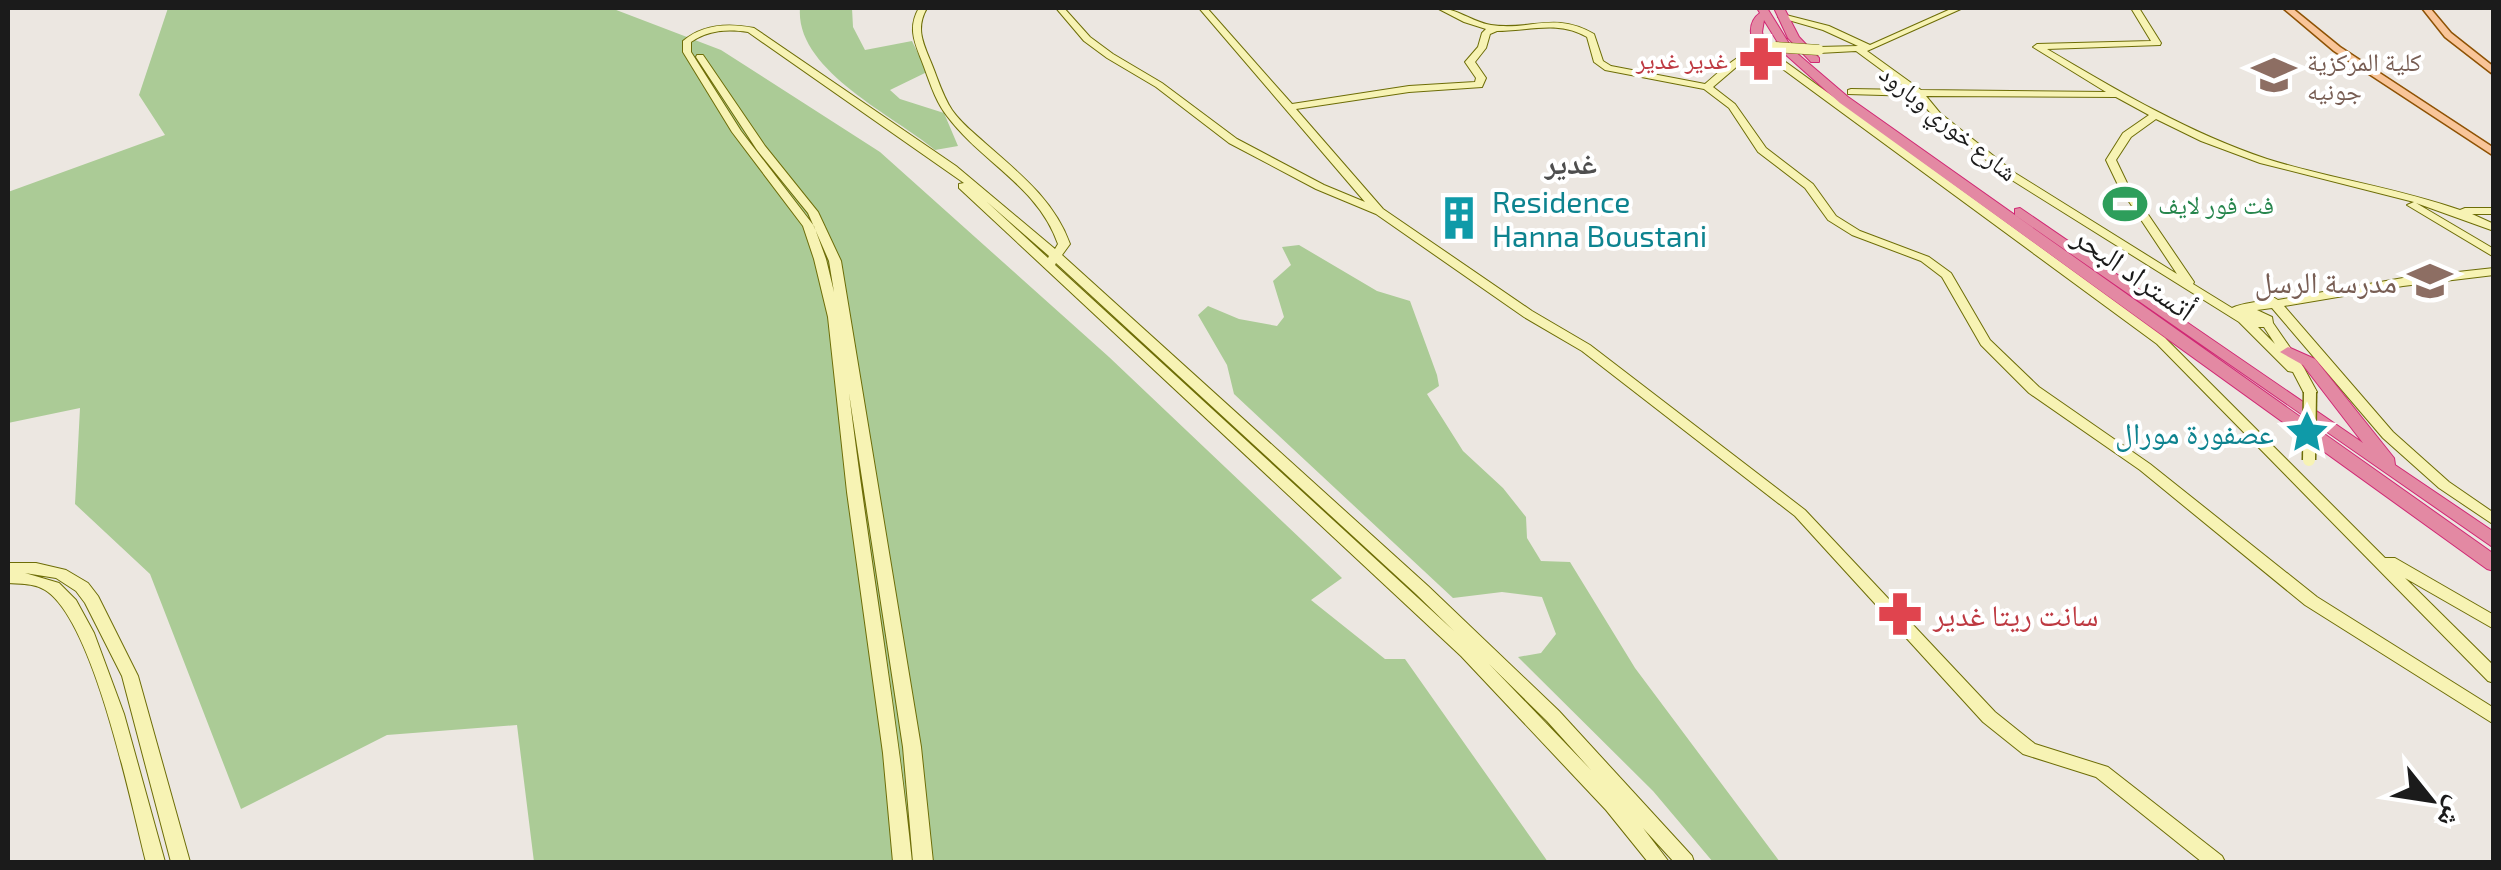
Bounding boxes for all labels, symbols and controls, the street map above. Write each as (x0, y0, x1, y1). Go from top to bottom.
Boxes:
pharmacy icon: غدير غدير (1737, 35, 1785, 83)
place label: غدير غدير (1635, 44, 1728, 74)
place label: كلية المركزية جونيه (2307, 46, 2421, 105)
school or university icon: كلية المركزية جونيه (2250, 51, 2298, 99)
street label: شارع خوري وبارود (1870, 57, 2024, 191)
district label: غدير (1543, 144, 1597, 181)
sports icon: فت فور لايف (2101, 180, 2149, 228)
place label: Residence Hanna Boustani (1492, 183, 1707, 253)
place label: فت فور لايف (2158, 189, 2274, 219)
building icon: Residence Hanna Boustani (1435, 194, 1483, 242)
street label: أتستراد البحر (2066, 216, 2203, 328)
school or university icon: مدرسة الرسل (2406, 257, 2454, 305)
place label: مدرسة الرسل (2254, 263, 2397, 301)
place icon: عصفورة مورال (2283, 408, 2331, 456)
place label: عصفورة مورال (2115, 414, 2274, 452)
pharmacy icon: سانت ريتا غدير (1876, 590, 1924, 638)
place label: سانت ريتا غدير (1932, 596, 2099, 633)
north arrow (2381, 750, 2481, 850)
text: ش (2430, 791, 2476, 834)

